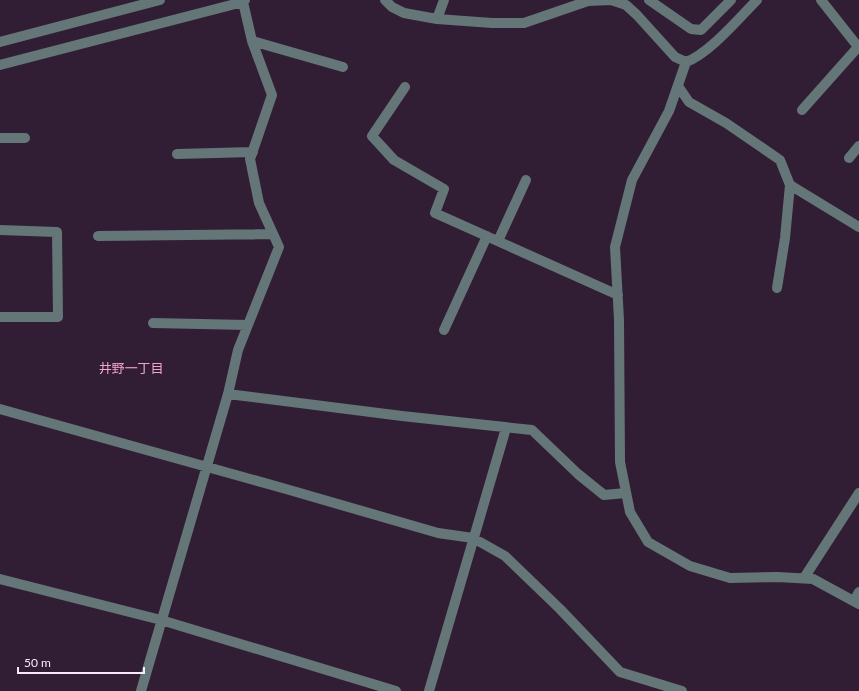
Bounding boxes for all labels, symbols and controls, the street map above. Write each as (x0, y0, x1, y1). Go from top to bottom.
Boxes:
district label: 井野一丁目 (98, 360, 164, 376)
scale bar (18, 649, 144, 675)
text: 50 m (24, 655, 51, 670)

